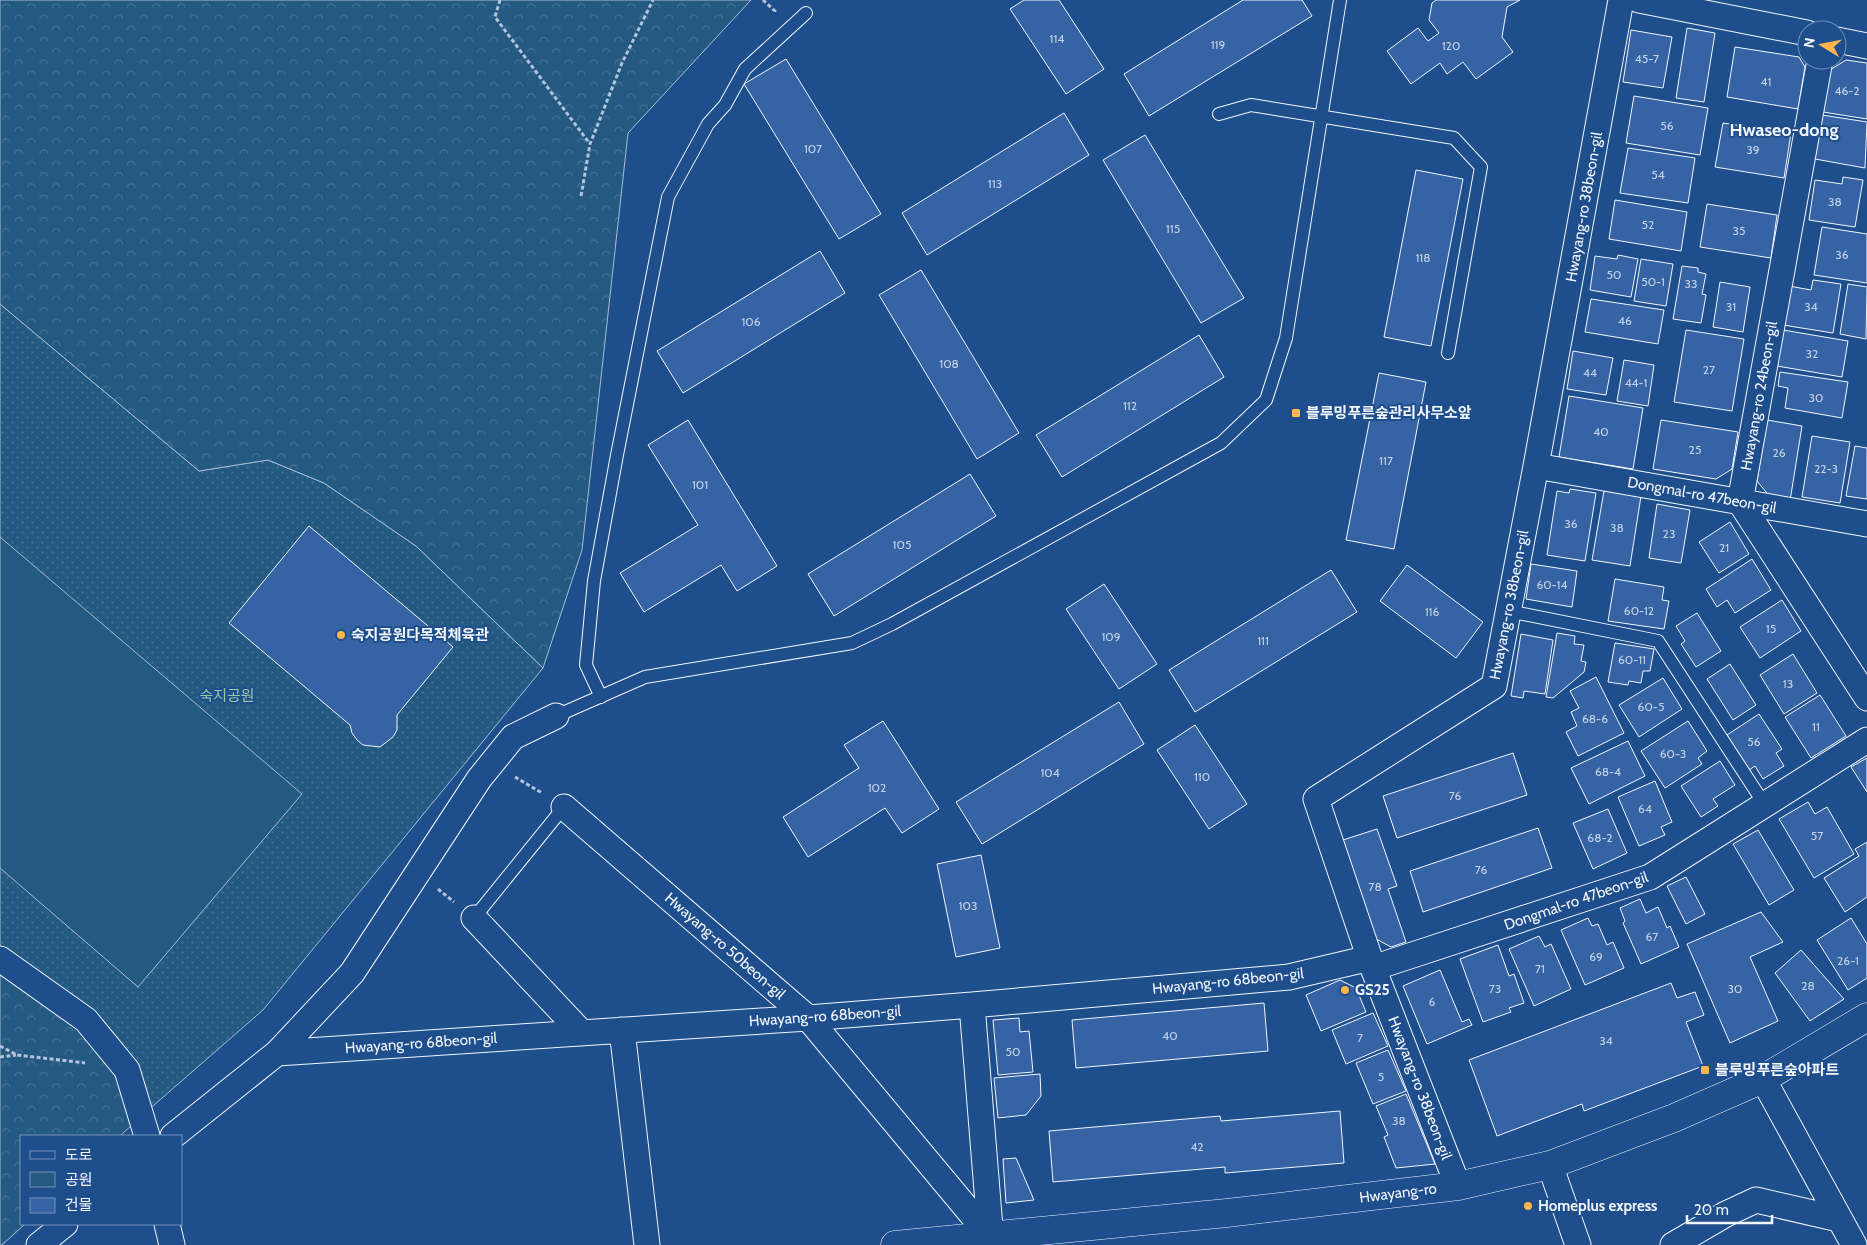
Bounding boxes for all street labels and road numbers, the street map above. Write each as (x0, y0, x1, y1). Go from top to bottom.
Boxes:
street label: Hwayang-ro 38beon-gil (1562, 130, 1606, 283)
street label: Hwayang-ro 24beon-gil (1737, 320, 1781, 472)
street label: Dongmal-ro 47beon-gil (1626, 473, 1778, 517)
street label: Hwayang-ro 38beon-gil (1486, 528, 1532, 681)
street label: Dongmal-ro 47beon-gil (1502, 868, 1651, 934)
street label: Hwayang-ro 50beon-gil (661, 889, 789, 1003)
street label: Hwayang-ro 68beon-gil (1151, 964, 1305, 998)
street label: Hwayang-ro 68beon-gil (748, 1002, 902, 1030)
street label: Hwayang-ro 38beon-gil (1384, 1014, 1456, 1162)
street label: Hwayang-ro 68beon-gil (344, 1029, 498, 1057)
street label: Hwayang-ro (1358, 1179, 1438, 1207)

